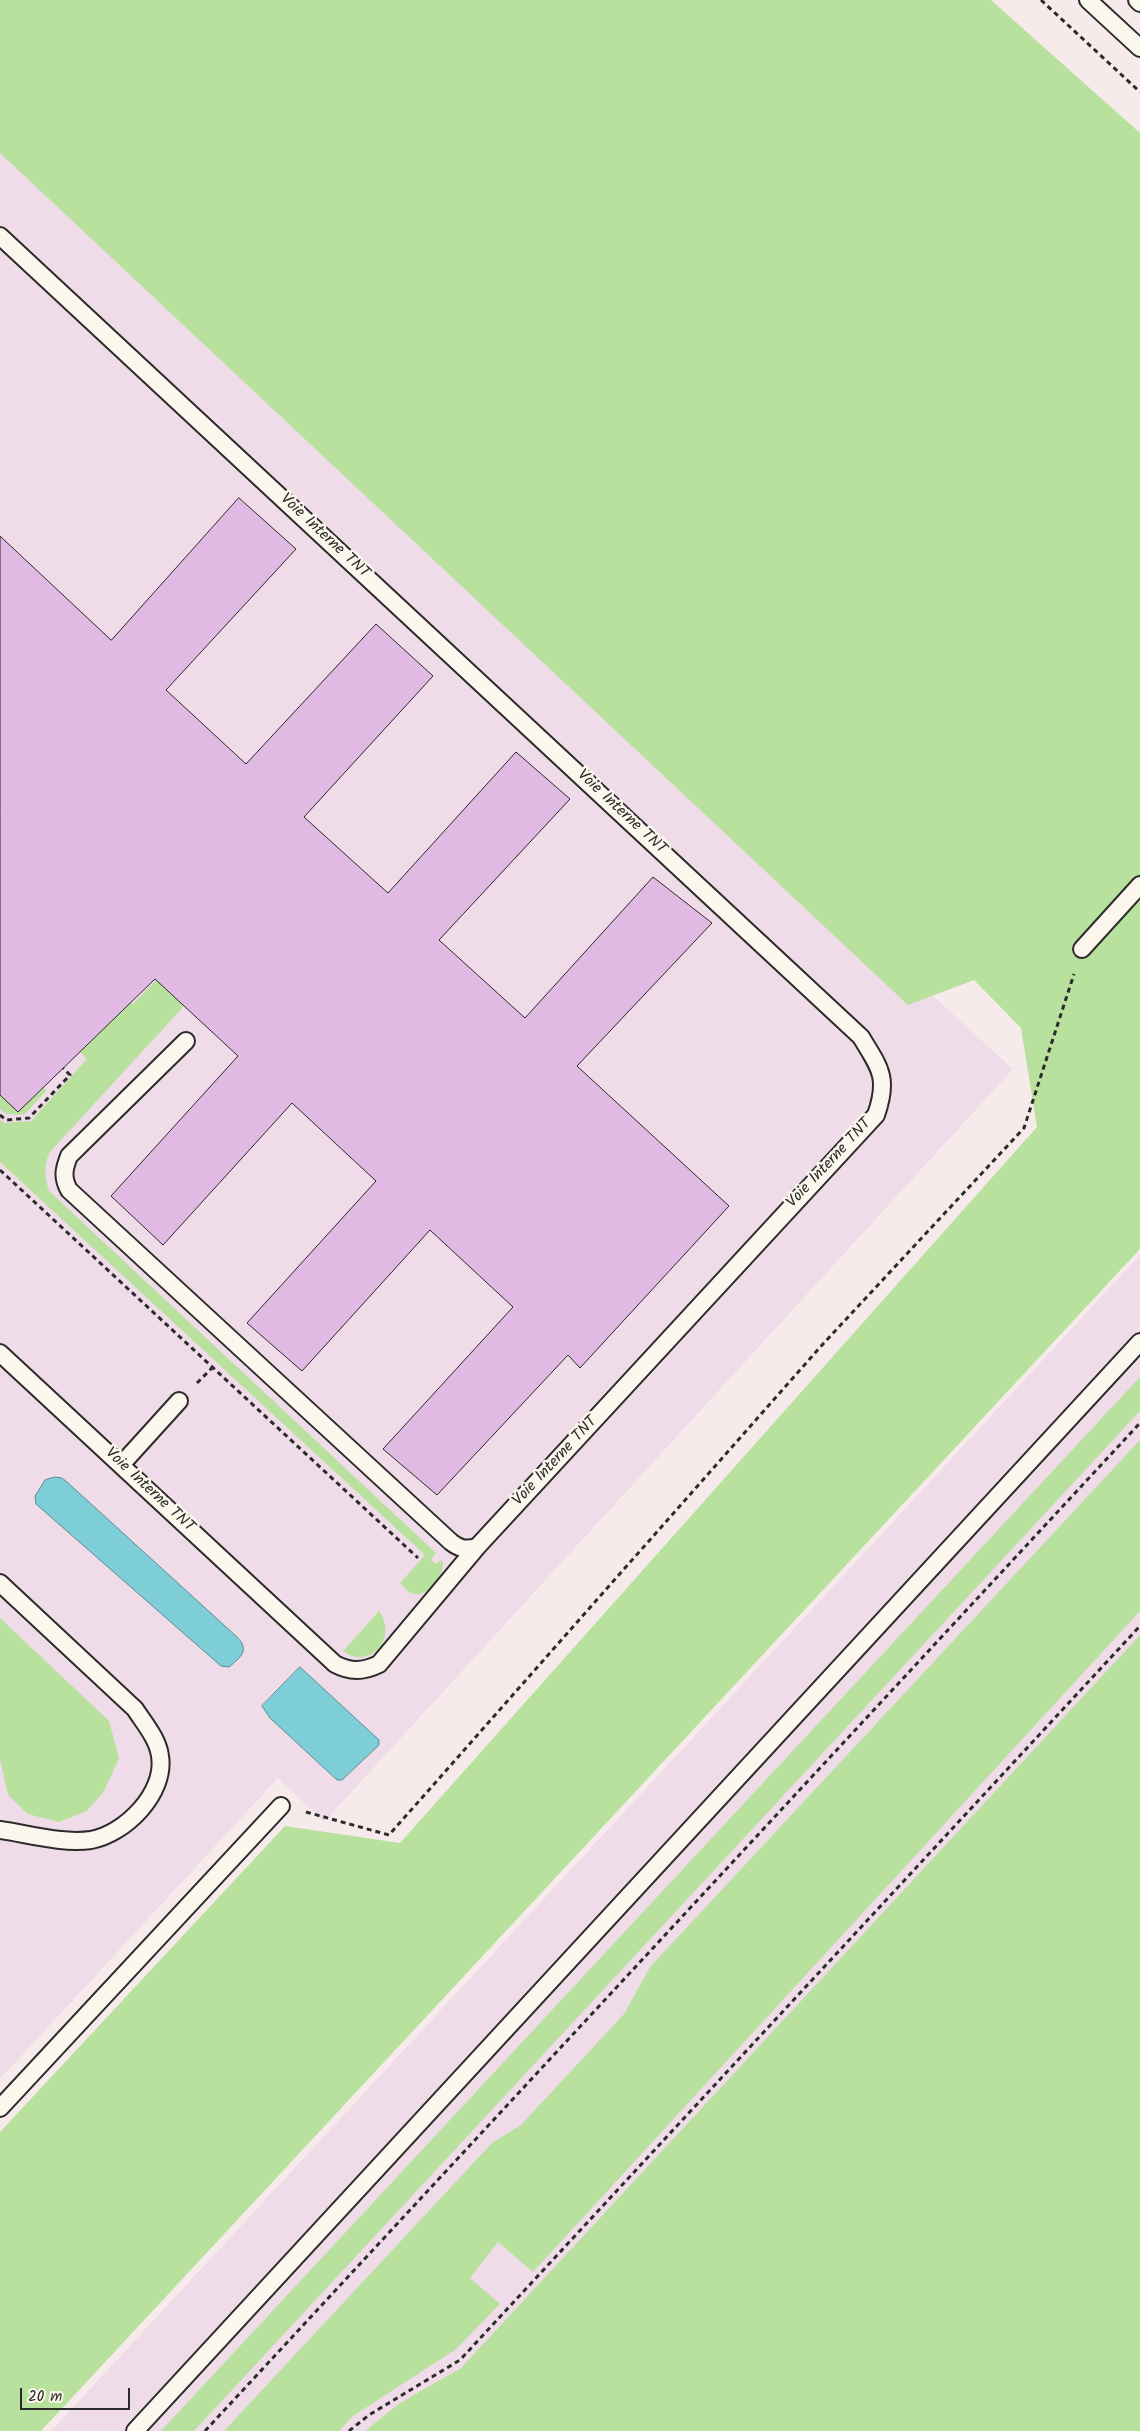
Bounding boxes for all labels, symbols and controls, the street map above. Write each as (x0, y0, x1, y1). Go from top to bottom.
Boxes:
street label: Voie Interne TNT (275, 491, 373, 583)
street label: Voie Interne TNT (572, 767, 670, 859)
street label: Voie Interne TNT (784, 1115, 876, 1213)
street label: Voie Interne TNT (510, 1413, 602, 1511)
street label: Voie Interne TNT (100, 1445, 198, 1537)
scale bar (22, 2378, 132, 2410)
text: 20 m (28, 2385, 62, 2409)

